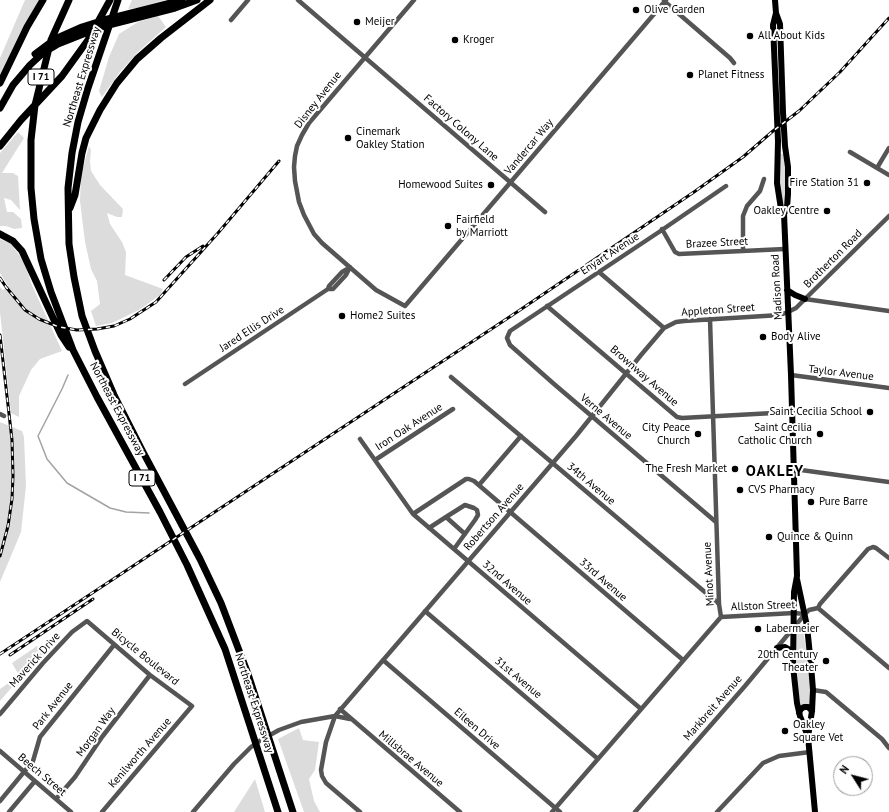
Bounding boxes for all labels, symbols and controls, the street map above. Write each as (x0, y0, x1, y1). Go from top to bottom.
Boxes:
place label: Olive Garden (644, 3, 705, 17)
marker: Olive Garden (631, 5, 641, 15)
place label: Meijer (365, 15, 395, 29)
marker: Meijer (352, 17, 362, 27)
street label: Northeast Expressway (60, 25, 104, 129)
place label: All About Kids (758, 29, 825, 43)
marker: All About Kids (745, 31, 755, 41)
place label: Kroger (463, 33, 494, 47)
marker: Kroger (450, 35, 460, 45)
place label: Planet Fitness (698, 68, 764, 82)
road number: I 71 (28, 69, 54, 85)
street label: Disney Avenue (292, 69, 344, 131)
marker: Planet Fitness (685, 70, 695, 80)
street label: Factory Colony Lane (421, 92, 501, 164)
street label: Vandercar Way (502, 116, 556, 178)
place label: Cinemark Oakley Station (356, 125, 424, 151)
marker: Cinemark Oakley Station (343, 133, 353, 143)
place label: Fire Station 31 (790, 176, 859, 190)
place label: Homewood Suites (398, 178, 483, 192)
marker: Fire Station 31 (862, 178, 872, 188)
marker: Homewood Suites (486, 180, 496, 190)
place label: Oakley Centre (754, 204, 819, 218)
marker: Oakley Centre (822, 206, 832, 216)
place label: Fairfield by Marriott (456, 213, 508, 239)
marker: Fairfield by Marriott (443, 221, 453, 231)
street label: Brotherton Road (801, 227, 865, 291)
street label: Enyart Avenue (578, 230, 642, 278)
street label: Brazee Street (685, 235, 749, 251)
street label: Madison Road (769, 254, 785, 320)
street label: Appleton Street (681, 301, 755, 319)
street label: Jared Ellis Drive (217, 303, 287, 355)
place label: Home2 Suites (350, 309, 415, 323)
marker: Home2 Suites (337, 311, 347, 321)
place label: Body Alive (771, 330, 821, 344)
marker: Body Alive (758, 332, 768, 342)
street label: Brownway Avenue (607, 343, 681, 409)
street label: Northeast Expressway (87, 360, 147, 458)
street label: Taylor Avenue (808, 362, 874, 384)
street label: Verne Avenue (577, 391, 635, 443)
street label: Iron Oak Avenue (373, 400, 445, 454)
place label: Saint Cecilia School (769, 405, 862, 419)
marker: Saint Cecilia School (865, 407, 875, 417)
place label: City Peace Church (642, 421, 690, 447)
place label: Saint Cecilia Catholic Church (738, 421, 812, 447)
marker: City Peace Church (693, 429, 703, 439)
marker: Saint Cecilia Catholic Church (815, 429, 825, 439)
street label: 34th Avenue (564, 460, 618, 508)
place label: The Fresh Market (645, 462, 727, 476)
district label: OAKLEY (746, 463, 804, 481)
marker: The Fresh Market (730, 464, 740, 474)
road number: I 71 (129, 470, 155, 486)
street label: Robertson Avenue (461, 481, 527, 553)
place label: CVS Pharmacy (748, 483, 815, 497)
marker: CVS Pharmacy (735, 485, 745, 495)
place label: Pure Barre (819, 495, 868, 509)
marker: Pure Barre (806, 497, 816, 507)
place label: Quince & Quinn (777, 530, 853, 544)
marker: Quince & Quinn (764, 532, 774, 542)
street label: Minot Avenue (701, 541, 717, 607)
street label: 33rd Avenue (576, 556, 630, 604)
street label: 32nd Avenue (480, 558, 534, 608)
street label: Allston Street (731, 598, 795, 614)
place label: Labermeier (766, 622, 819, 636)
marker: Labermeier (753, 624, 763, 634)
street label: Bicycle Boulevard (109, 626, 181, 688)
street label: Maverick Drive (7, 630, 63, 690)
place label: 20th Century Theater (757, 648, 818, 674)
street label: Northeast Expressway (232, 651, 276, 755)
street label: 31st Avenue (492, 654, 544, 702)
marker: 20th Century Theater (821, 656, 831, 666)
street label: Markbreit Avenue (681, 673, 745, 743)
street label: Park Avenue (30, 679, 76, 733)
street label: Morgan Way (74, 705, 118, 759)
street label: Eileen Drive (451, 705, 503, 753)
street label: Kenilworth Avenue (106, 715, 174, 791)
place label: Oakley Square Vet (793, 718, 843, 744)
marker: Oakley Square Vet (780, 726, 790, 736)
street label: Millsbrae Avenue (376, 728, 446, 790)
street label: Beech Street (15, 751, 69, 799)
north arrow (833, 756, 873, 796)
text: N (836, 762, 852, 777)

